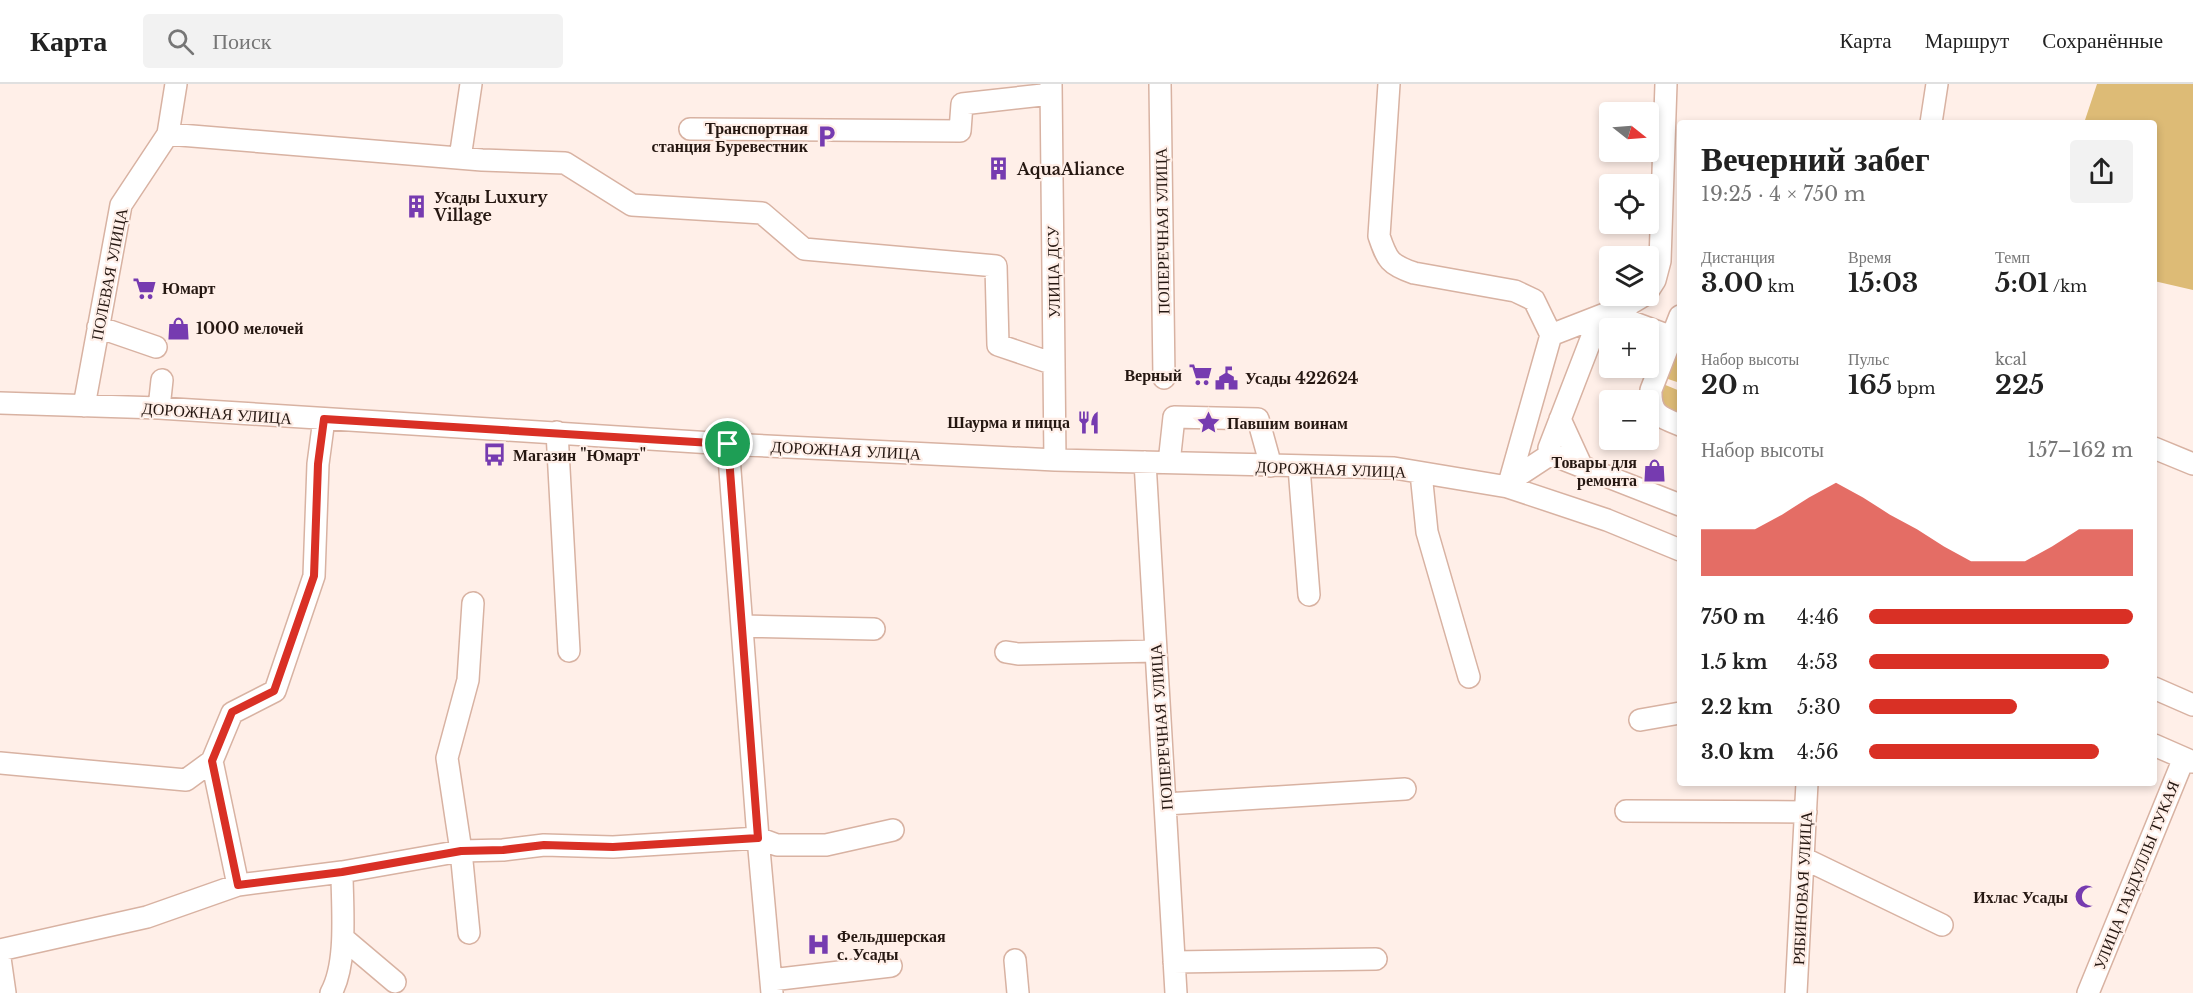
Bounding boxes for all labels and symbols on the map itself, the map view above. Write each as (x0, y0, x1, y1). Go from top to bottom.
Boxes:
north arrow (1599, 102, 1659, 162)
place label: Транспортная станция Буревестник (652, 118, 809, 156)
parking icon: Транспортная станция Буревестник (813, 124, 839, 150)
street label: ПОПЕРЕЧНАЯ УЛИЦА (1151, 147, 1173, 315)
building icon: AquaAliance (986, 156, 1012, 182)
place label: AquaAliance (1016, 159, 1125, 179)
place label: Усады Luxury Village (433, 187, 548, 225)
building icon: Усады Luxury Village (403, 193, 429, 219)
street label: ПОЛЕВАЯ УЛИЦА (86, 206, 132, 342)
street label: УЛИЦА ДСУ (1042, 225, 1064, 318)
supermarket icon: Юмарт (131, 275, 157, 301)
place label: Юмарт (162, 278, 215, 298)
shop icon: 1000 мелочей (165, 315, 191, 341)
place label: 1000 мелочей (196, 318, 303, 338)
supermarket icon: Верный (1187, 362, 1213, 388)
place label: Верный (1124, 365, 1182, 385)
public building icon: Усады 422624 (1214, 365, 1240, 391)
place label: Усады 422624 (1245, 368, 1358, 388)
street label: ДОРОЖНАЯ УЛИЦА (141, 398, 293, 428)
restaurant icon: Шаурма и пицца (1075, 409, 1101, 435)
place icon: Павшим воинам (1196, 410, 1222, 436)
place label: Шаурма и пицца (947, 412, 1070, 432)
place label: Павшим воинам (1227, 413, 1348, 433)
pin (702, 418, 753, 469)
street label: ДОРОЖНАЯ УЛИЦА (770, 436, 922, 464)
bus stop icon: Магазин "Юмарт" (482, 442, 508, 468)
place label: Магазин "Юмарт" (513, 445, 646, 465)
place label: Товары для ремонта (1551, 452, 1637, 490)
street label: ДОРОЖНАЯ УЛИЦА (1255, 456, 1407, 482)
shop icon: Товары для ремонта (1642, 458, 1668, 484)
street label: ПОПЕРЕЧНАЯ УЛИЦА (1145, 643, 1177, 811)
street label: УЛИЦА ГАБДУЛЛЫ ТУКАЯ (2089, 777, 2183, 972)
street label: РЯБИНОВАЯ УЛИЦА (1788, 810, 1816, 965)
mosque icon: Ихлас Усады (2073, 884, 2099, 910)
place label: Ихлас Усады (1973, 887, 2068, 907)
place label: Фельдшерская с. Усады (837, 926, 946, 964)
hospital icon: Фельдшерская с. Усады (806, 932, 832, 958)

